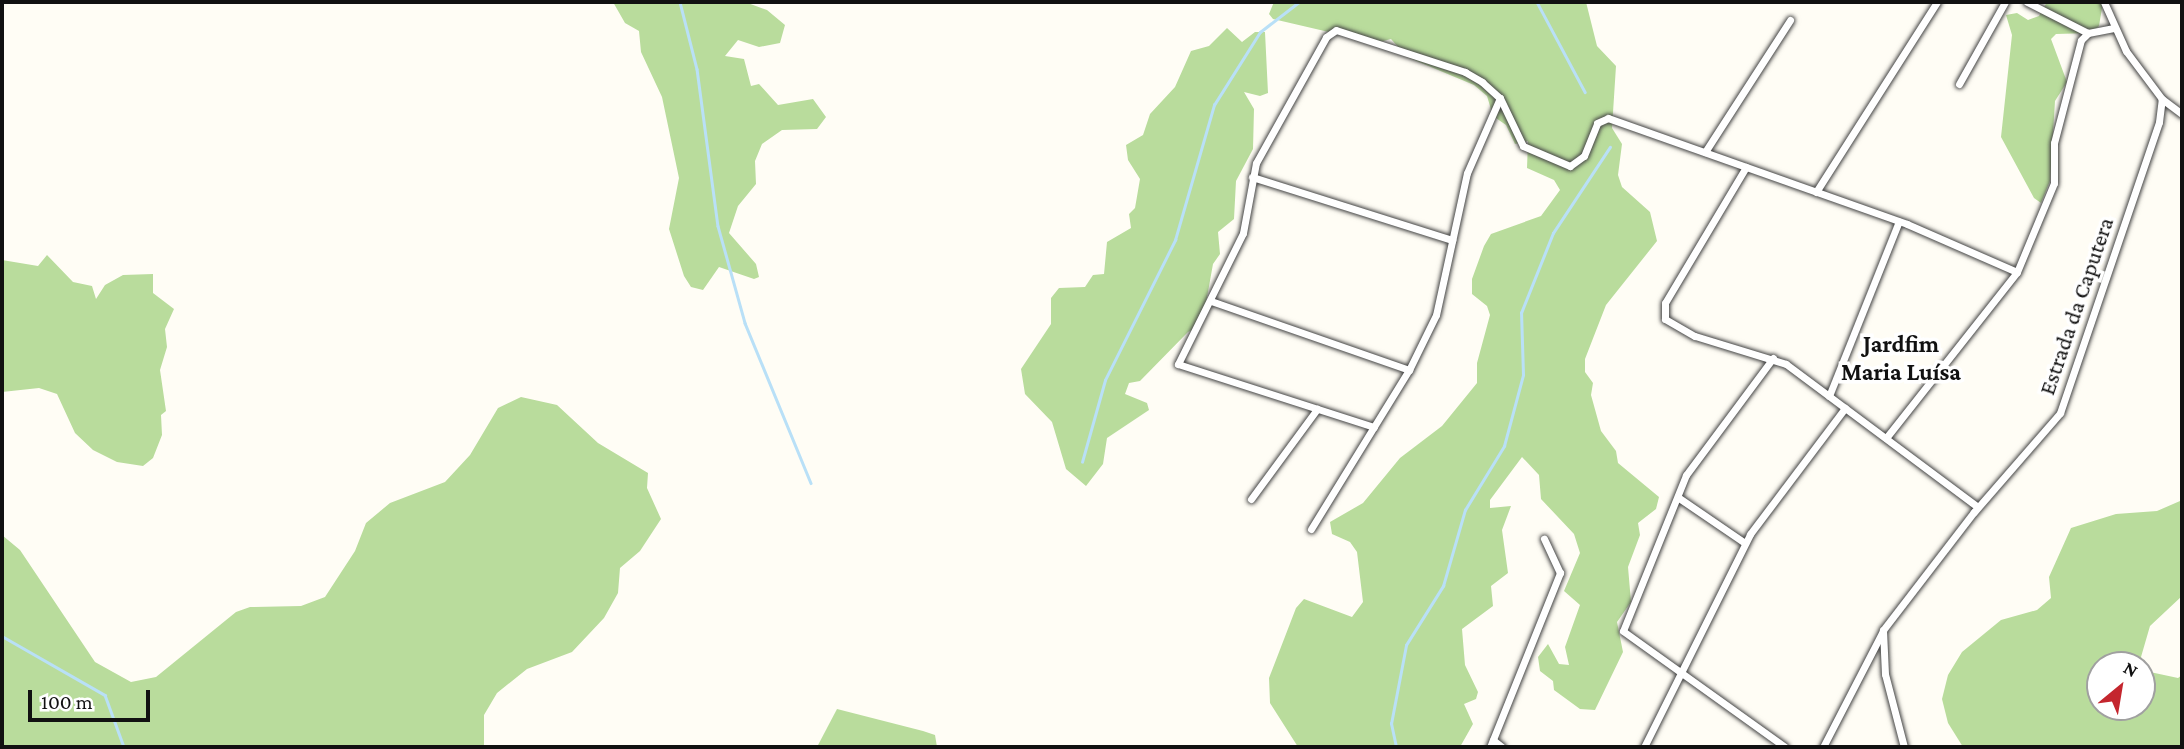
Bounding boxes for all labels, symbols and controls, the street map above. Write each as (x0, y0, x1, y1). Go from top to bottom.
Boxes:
street label: Estrada da Caputera (2033, 214, 2119, 398)
district label: Jardfim Maria Luísa (1841, 330, 1961, 386)
north arrow (2086, 651, 2156, 721)
text: N (2120, 657, 2142, 681)
scale bar (32, 676, 154, 720)
text: 100 m (41, 690, 93, 714)

